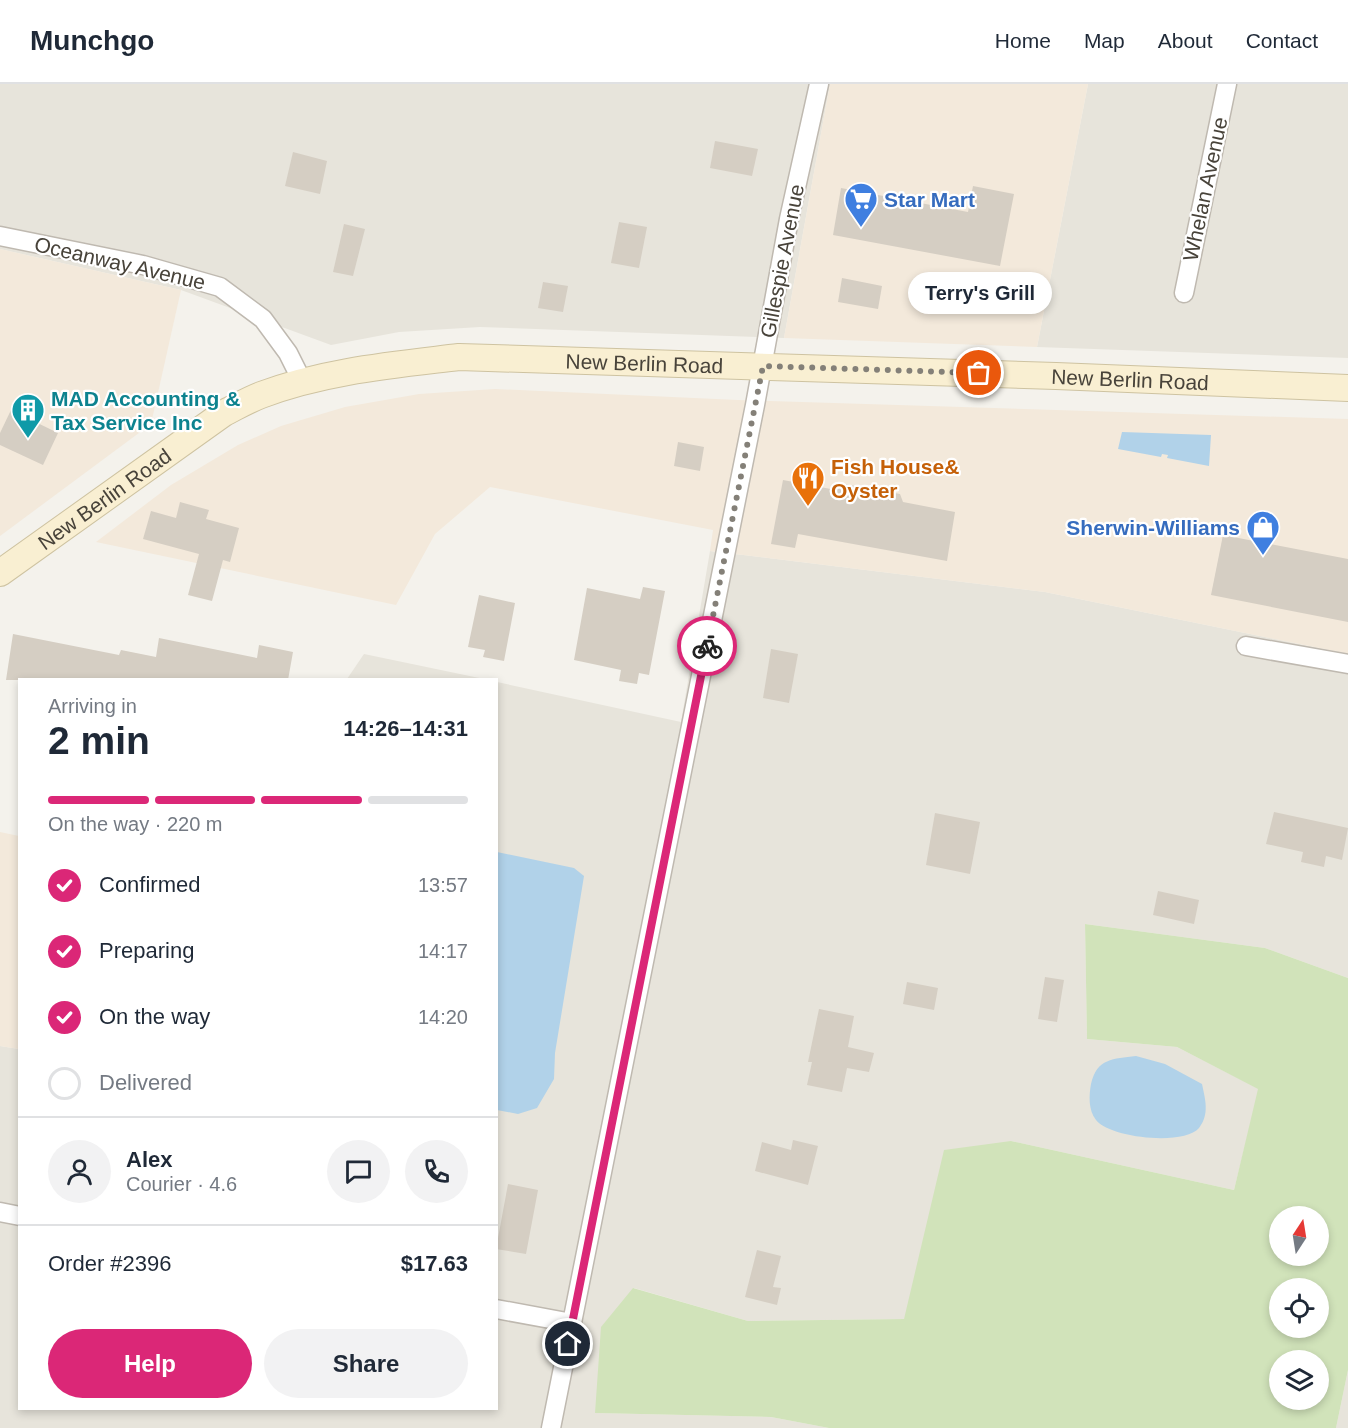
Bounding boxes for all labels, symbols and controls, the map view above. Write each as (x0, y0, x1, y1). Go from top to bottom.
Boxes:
text: Munchgo (30, 25, 154, 56)
text: Home (995, 29, 1051, 52)
text: Map (1084, 29, 1125, 52)
text: About (1158, 29, 1213, 52)
text: Contact (1246, 29, 1318, 52)
street label: Whelan Avenue (1178, 115, 1232, 263)
supermarket icon: Star Mart (843, 181, 879, 228)
street label: Gillespie Avenue (756, 182, 808, 340)
place label: Star Mart (884, 188, 975, 211)
street label: Oceanway Avenue (32, 232, 208, 294)
callout: Terry's Grill (907, 271, 1051, 313)
text: Terry's Grill (925, 282, 1035, 304)
pin (953, 347, 1004, 398)
street label: New Berlin Road (565, 349, 723, 377)
icon: bag (962, 356, 995, 389)
street label: New Berlin Road (1051, 364, 1209, 394)
place label: MAD Accounting & Tax Service Inc (51, 387, 240, 434)
building icon: MAD Accounting & Tax Service Inc (10, 392, 46, 439)
street label: New Berlin Road (33, 443, 175, 554)
place label: Fish House& Oyster (831, 455, 959, 502)
restaurant icon: Fish House& Oyster (790, 460, 826, 507)
shop icon: Sherwin-Williams (1245, 509, 1281, 556)
place label: Sherwin-Williams (1066, 516, 1240, 539)
courier (677, 616, 737, 676)
icon: bike (691, 630, 724, 663)
text: Arriving in (48, 695, 137, 717)
text: 14:26–14:31 (343, 716, 468, 741)
text: 2 min (48, 719, 150, 762)
text: On the way · 220 m (48, 813, 223, 835)
icon: check (48, 869, 81, 902)
text: Confirmed (99, 872, 200, 897)
text: 13:57 (418, 874, 468, 896)
icon: check (48, 935, 81, 968)
text: Preparing (99, 938, 194, 963)
text: 14:17 (418, 940, 468, 962)
icon: check (48, 1001, 81, 1034)
text: On the way (99, 1004, 210, 1029)
text: 14:20 (418, 1006, 468, 1028)
text: Delivered (99, 1070, 192, 1095)
button: person (48, 1140, 111, 1203)
button: chat (327, 1140, 390, 1203)
button: phone (405, 1140, 468, 1203)
text: Alex (126, 1147, 172, 1172)
text: Courier · 4.6 (126, 1173, 237, 1195)
north arrow (1269, 1206, 1329, 1266)
map controls (1269, 1206, 1329, 1410)
text: Order #2396 (48, 1251, 172, 1276)
text: $17.63 (401, 1251, 468, 1276)
button: locate (1269, 1278, 1329, 1338)
pin (542, 1318, 593, 1369)
icon: home (551, 1327, 584, 1360)
button: Help (48, 1329, 252, 1398)
button: Share (264, 1329, 468, 1398)
button: layers (1269, 1350, 1329, 1410)

